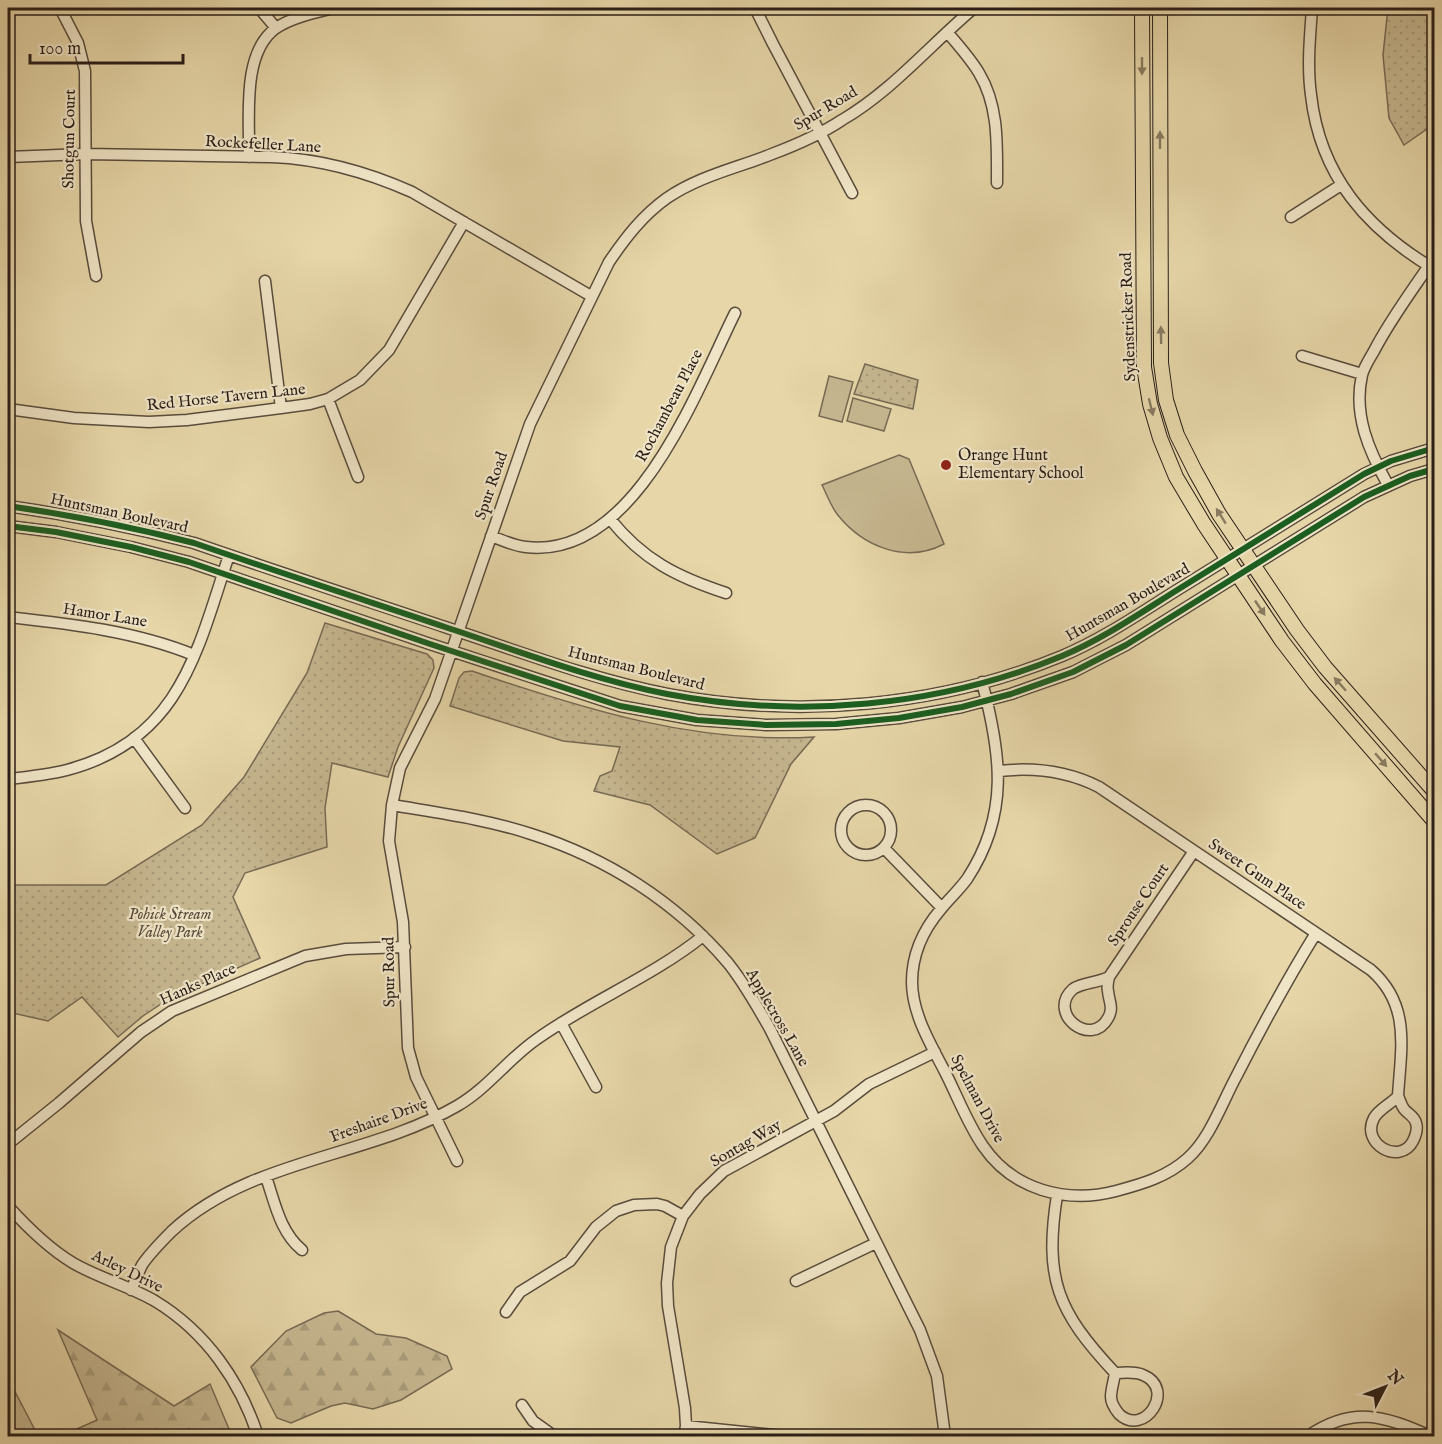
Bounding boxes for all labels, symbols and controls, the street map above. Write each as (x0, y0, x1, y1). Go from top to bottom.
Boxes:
scale bar (30, 27, 183, 65)
text: 100 m (39, 38, 81, 61)
one-way arrow (1137, 56, 1147, 75)
street label: Spur Road (791, 82, 862, 136)
street label: Shotgun Court (59, 89, 81, 189)
one-way arrow (1155, 130, 1165, 149)
street label: Rockefeller Lane (205, 132, 321, 158)
street label: Sydenstricker Road (1117, 252, 1141, 382)
one-way arrow (1156, 325, 1165, 344)
street label: Rochambeau Place (632, 346, 708, 466)
street label: Red Horse Tavern Lane (146, 380, 306, 416)
one-way arrow (1147, 398, 1156, 416)
place label: Orange Hunt Elementary School (958, 446, 1084, 484)
street label: Spur Road (471, 449, 513, 523)
marker: Orange Hunt Elementary School (939, 458, 953, 472)
street label: Huntsman Boulevard (48, 490, 190, 538)
one-way arrow (1216, 508, 1227, 525)
street label: Huntsman Boulevard (1062, 559, 1194, 647)
street label: Hamor Lane (61, 599, 149, 633)
one-way arrow (1254, 599, 1265, 616)
street label: Huntsman Boulevard (566, 642, 707, 696)
one-way arrow (1334, 677, 1347, 692)
one-way arrow (1374, 752, 1387, 767)
street label: Sweet Gum Place (1204, 835, 1310, 915)
street label: Sprouse Court (1104, 859, 1174, 950)
park label: Pohick Stream Valley Park (128, 905, 212, 943)
street label: Spur Road (379, 936, 401, 1007)
street label: Hanks Place (157, 959, 239, 1011)
street label: Applecross Lane (740, 965, 813, 1071)
street label: Spelman Drive (945, 1051, 1009, 1147)
street label: Freshaire Drive (327, 1094, 431, 1148)
street label: Sontag Way (707, 1116, 785, 1172)
street label: Arley Drive (87, 1246, 166, 1298)
north arrow (1355, 1357, 1415, 1417)
text: N (1382, 1366, 1407, 1390)

